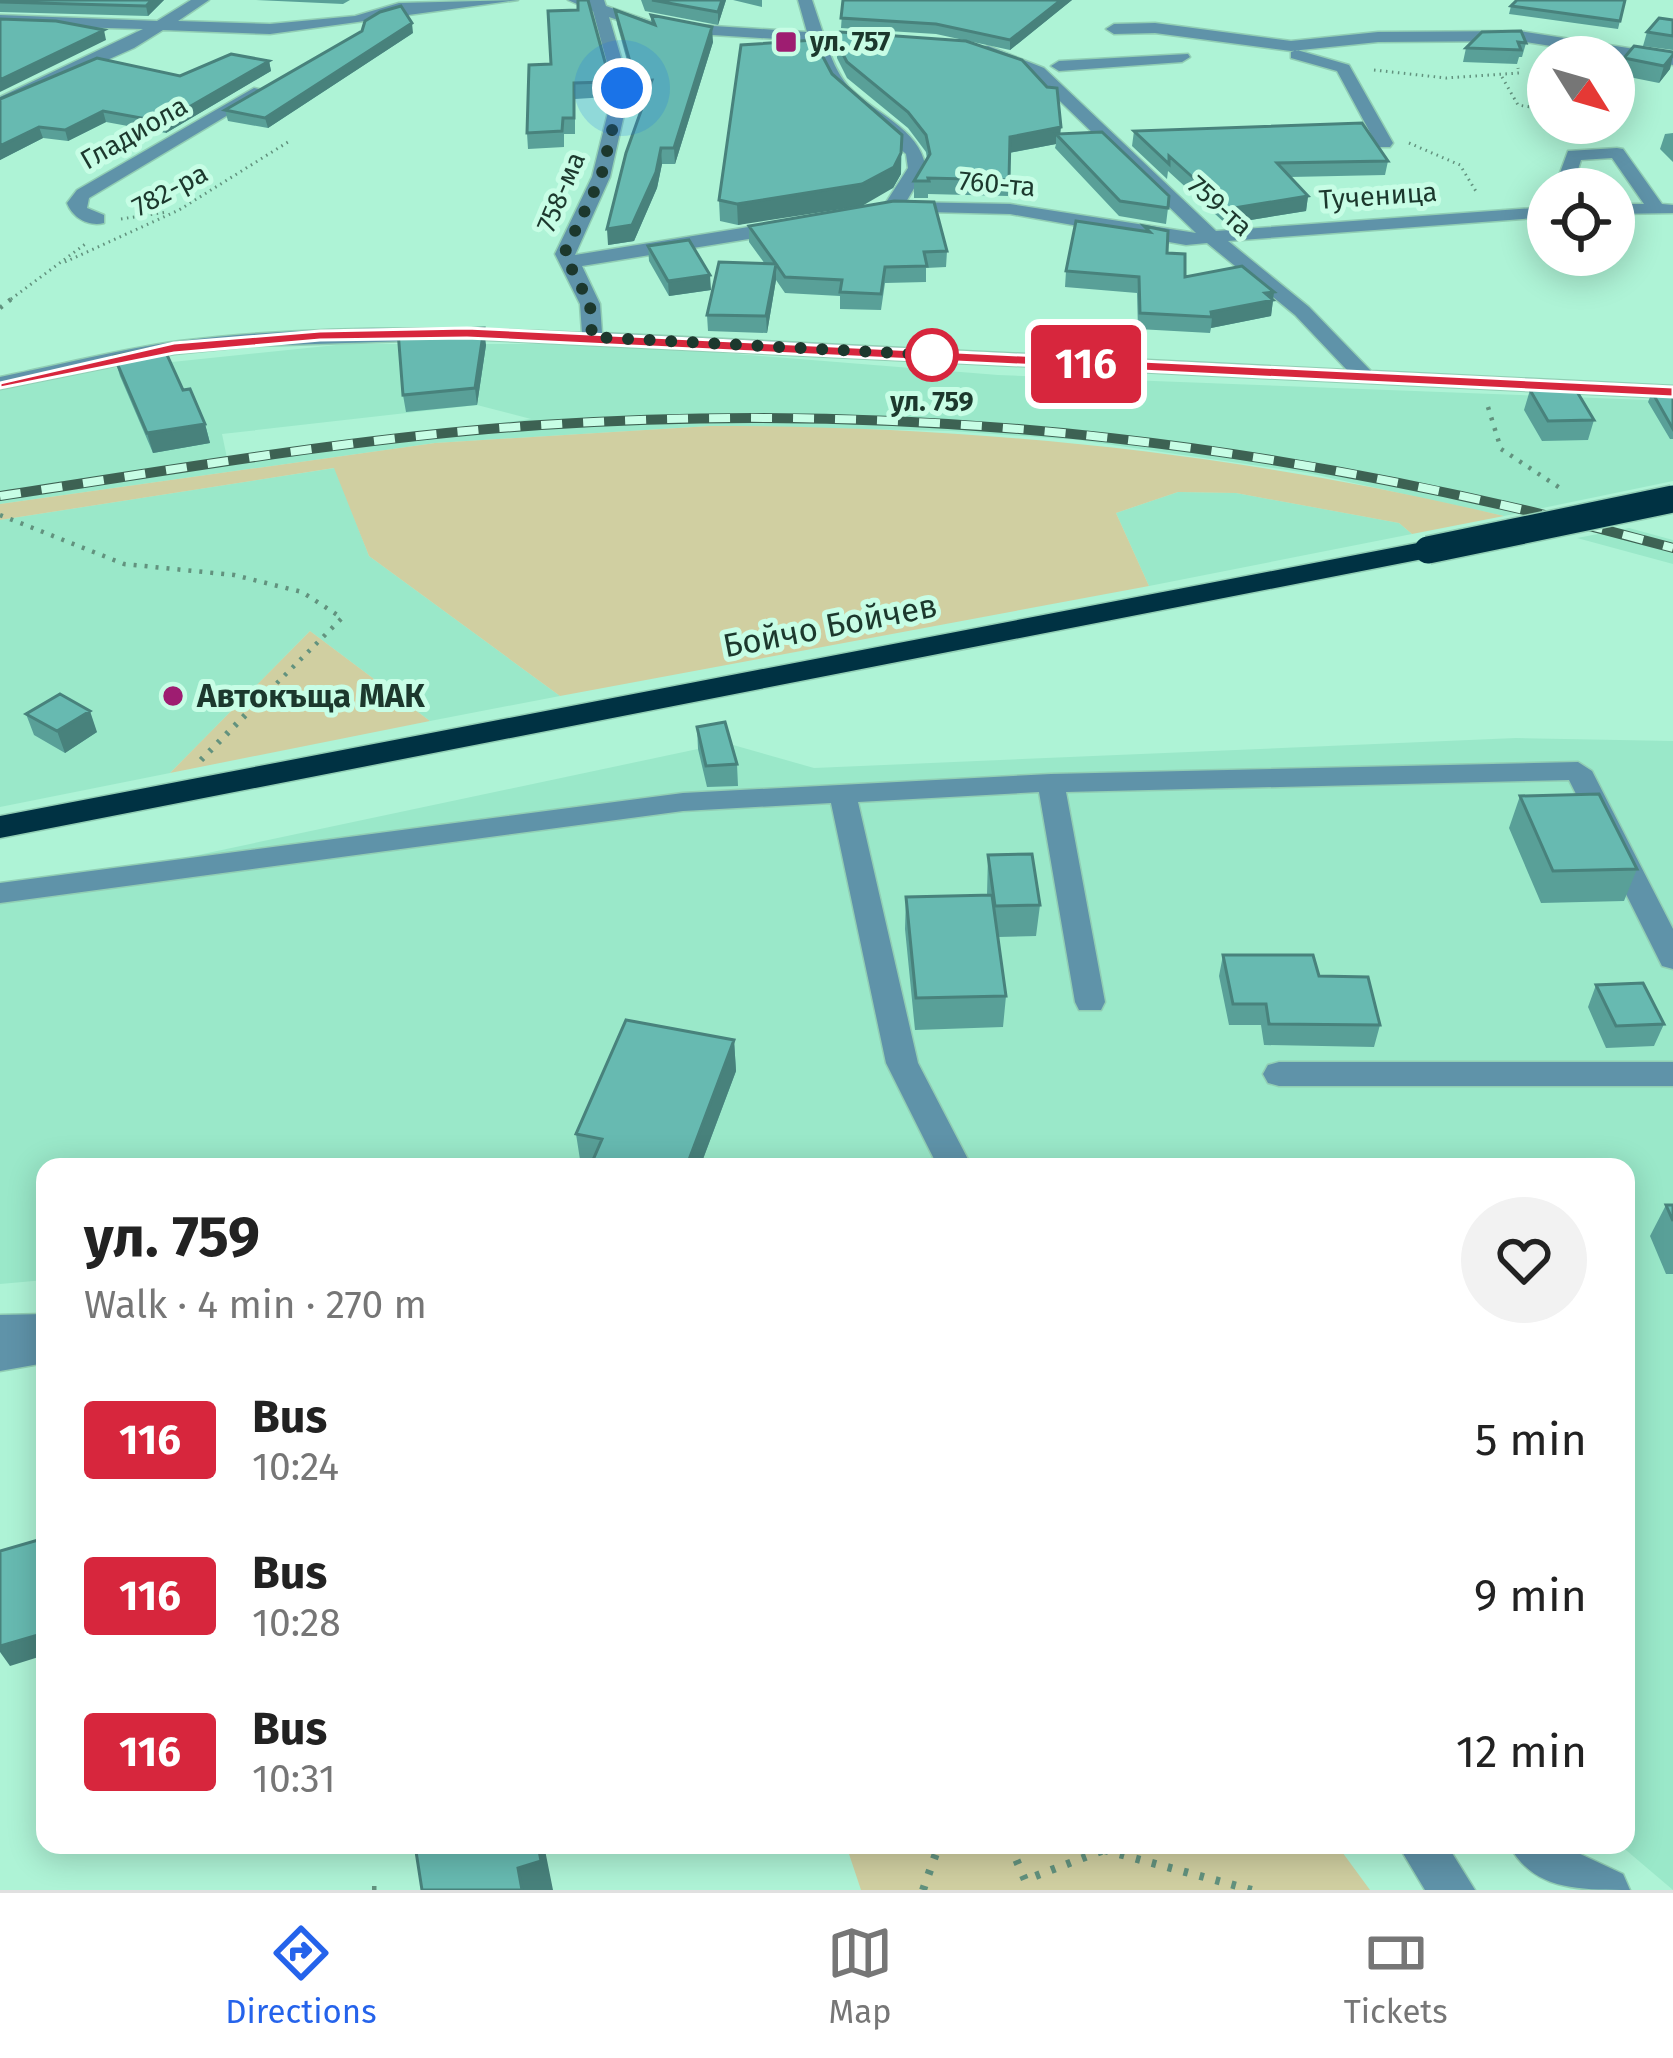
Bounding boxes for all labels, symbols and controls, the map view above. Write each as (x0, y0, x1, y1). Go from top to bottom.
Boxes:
place label: ул. 757 (809, 26, 891, 58)
marker: ул. 757 (773, 29, 799, 55)
north arrow (1527, 36, 1635, 144)
map controls (1527, 36, 1635, 276)
your location (592, 58, 652, 118)
street label: Гладиола (75, 90, 193, 176)
street label: 758-ма (530, 147, 592, 237)
street label: 782-ра (127, 157, 213, 223)
street label: 760-та (957, 165, 1037, 203)
button: locate (1527, 168, 1635, 276)
street label: 759-та (1181, 169, 1259, 243)
street label: Тученица (1318, 176, 1438, 216)
line badge: 116 (1017, 325, 1155, 403)
marker: ул. 759 (907, 330, 957, 380)
text: 116 (1055, 339, 1117, 389)
place label: ул. 759 (889, 386, 974, 418)
street label: Бойчо Бойчев (719, 586, 941, 666)
place label: Автокъща МАК (196, 676, 425, 716)
marker: Автокъща МАК (160, 683, 186, 709)
button: heart (1461, 1197, 1587, 1323)
text: ул. 759 (84, 1203, 260, 1271)
text: Walk · 4 min · 270 m (84, 1282, 427, 1328)
text: Bus (252, 1390, 327, 1444)
text: 5 min (1475, 1413, 1587, 1467)
text: 116 (119, 1415, 181, 1465)
text: 10:24 (252, 1444, 339, 1490)
text: Bus (252, 1546, 327, 1600)
text: 9 min (1474, 1569, 1587, 1623)
text: 116 (119, 1571, 181, 1621)
text: 10:28 (252, 1600, 341, 1646)
text: Bus (252, 1702, 327, 1756)
text: 12 min (1456, 1725, 1587, 1779)
text: 116 (119, 1727, 181, 1777)
text: 10:31 (252, 1756, 336, 1802)
tab: Directions (225, 1920, 377, 2032)
tab: Map (827, 1920, 893, 2032)
tab: Tickets (1344, 1920, 1448, 2032)

